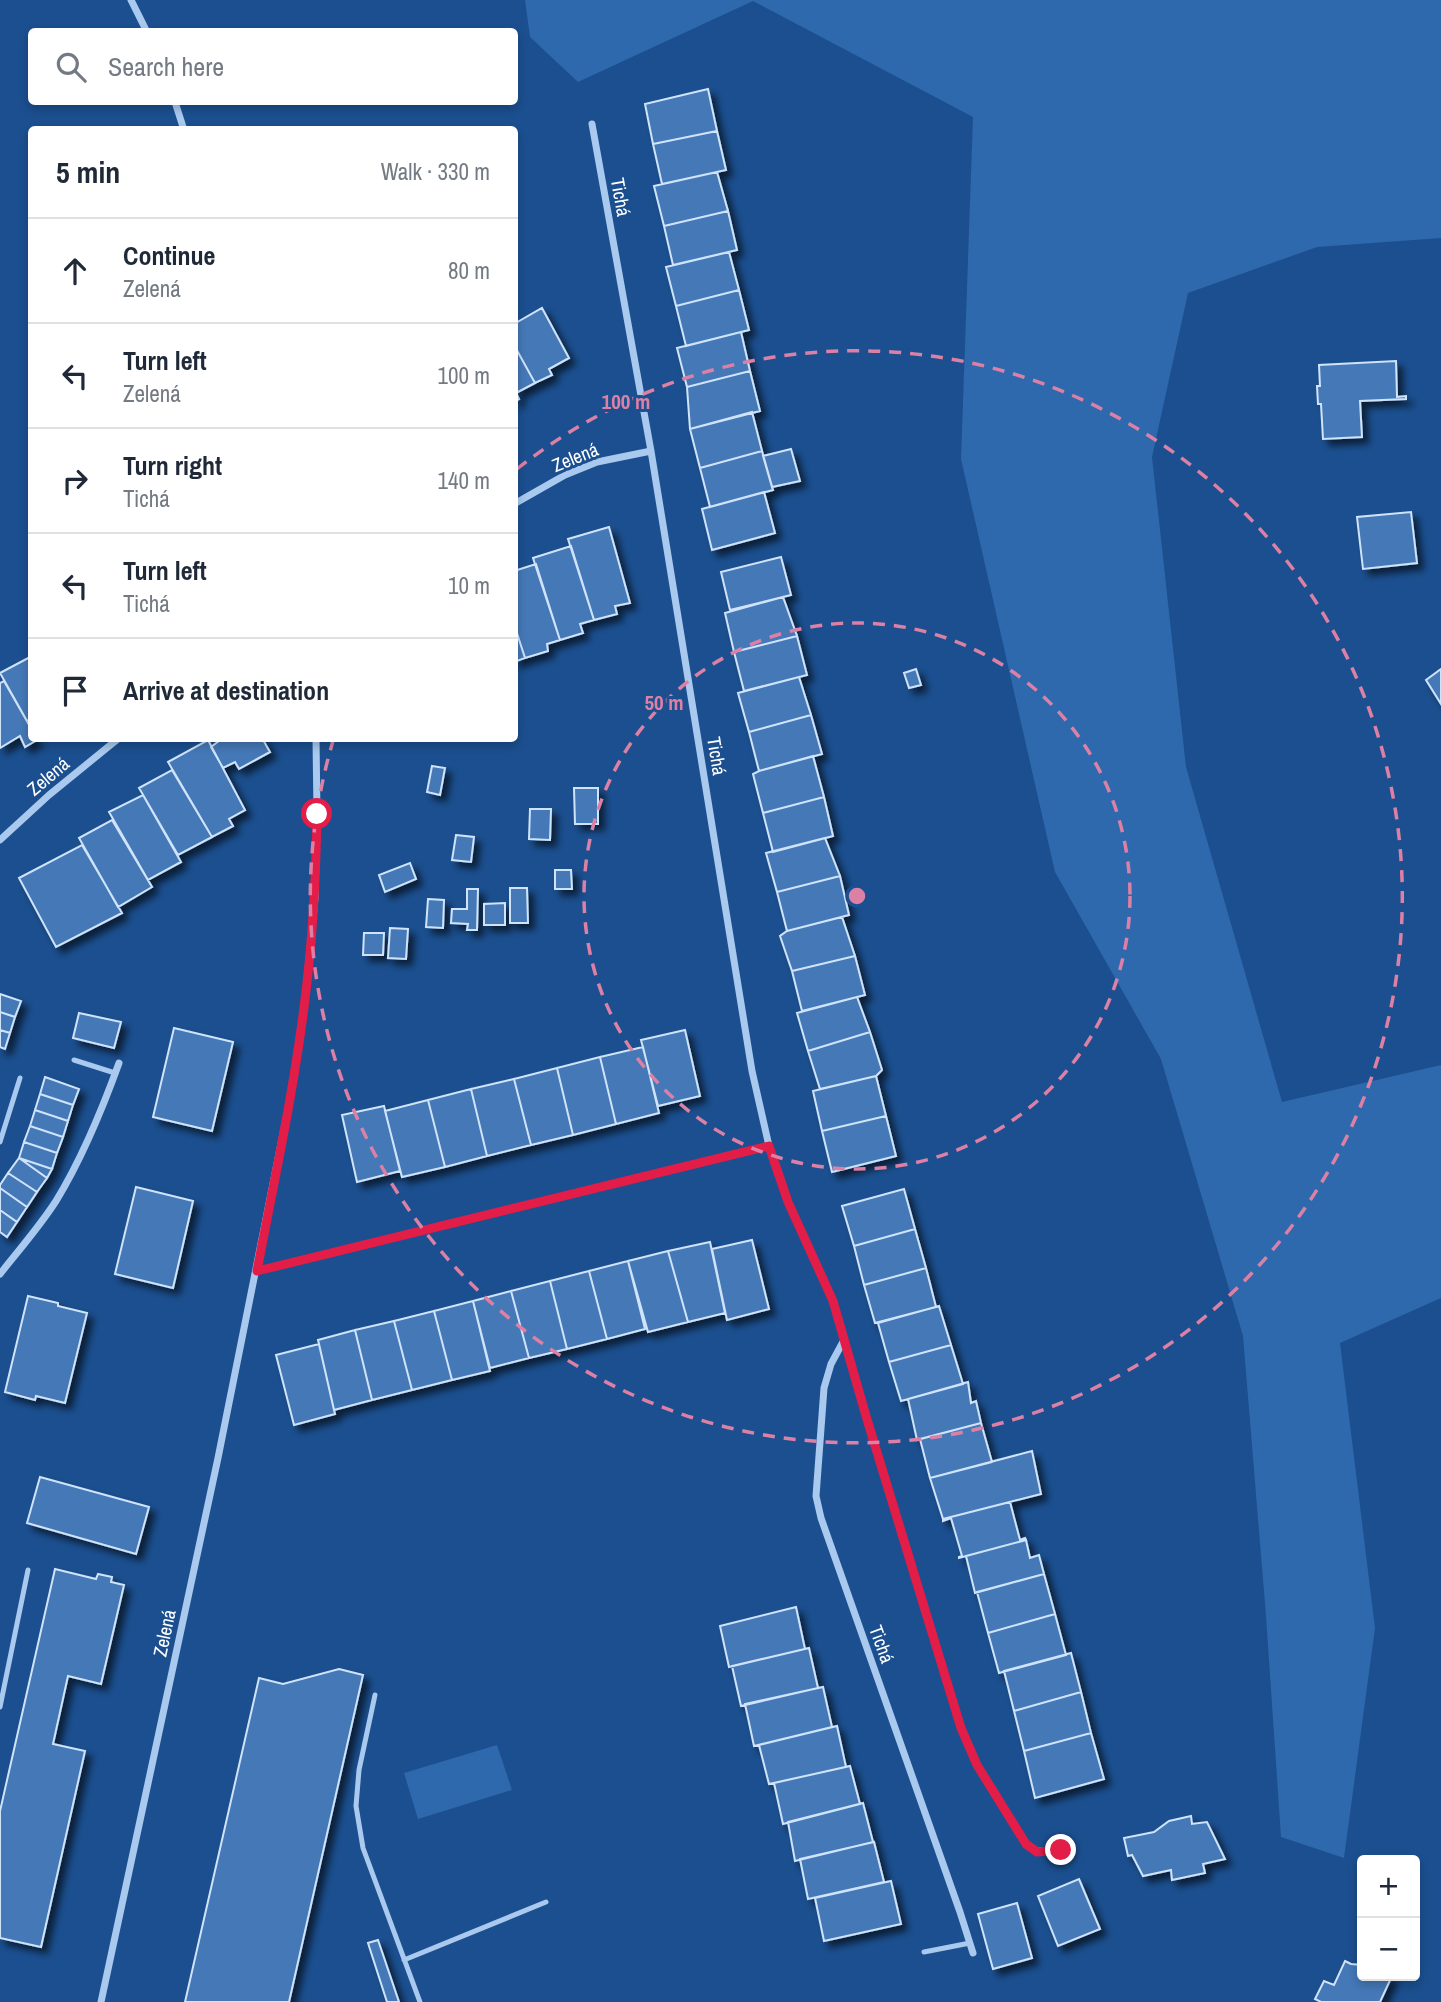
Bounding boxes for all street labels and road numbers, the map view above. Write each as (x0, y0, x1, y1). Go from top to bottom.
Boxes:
street label: Tichá (605, 176, 637, 219)
street label: Zelená (548, 436, 602, 478)
street label: Tichá (701, 735, 733, 777)
street label: Zelená (21, 751, 75, 801)
street label: Zelená (146, 1607, 182, 1659)
street label: Tichá (863, 1621, 901, 1667)

